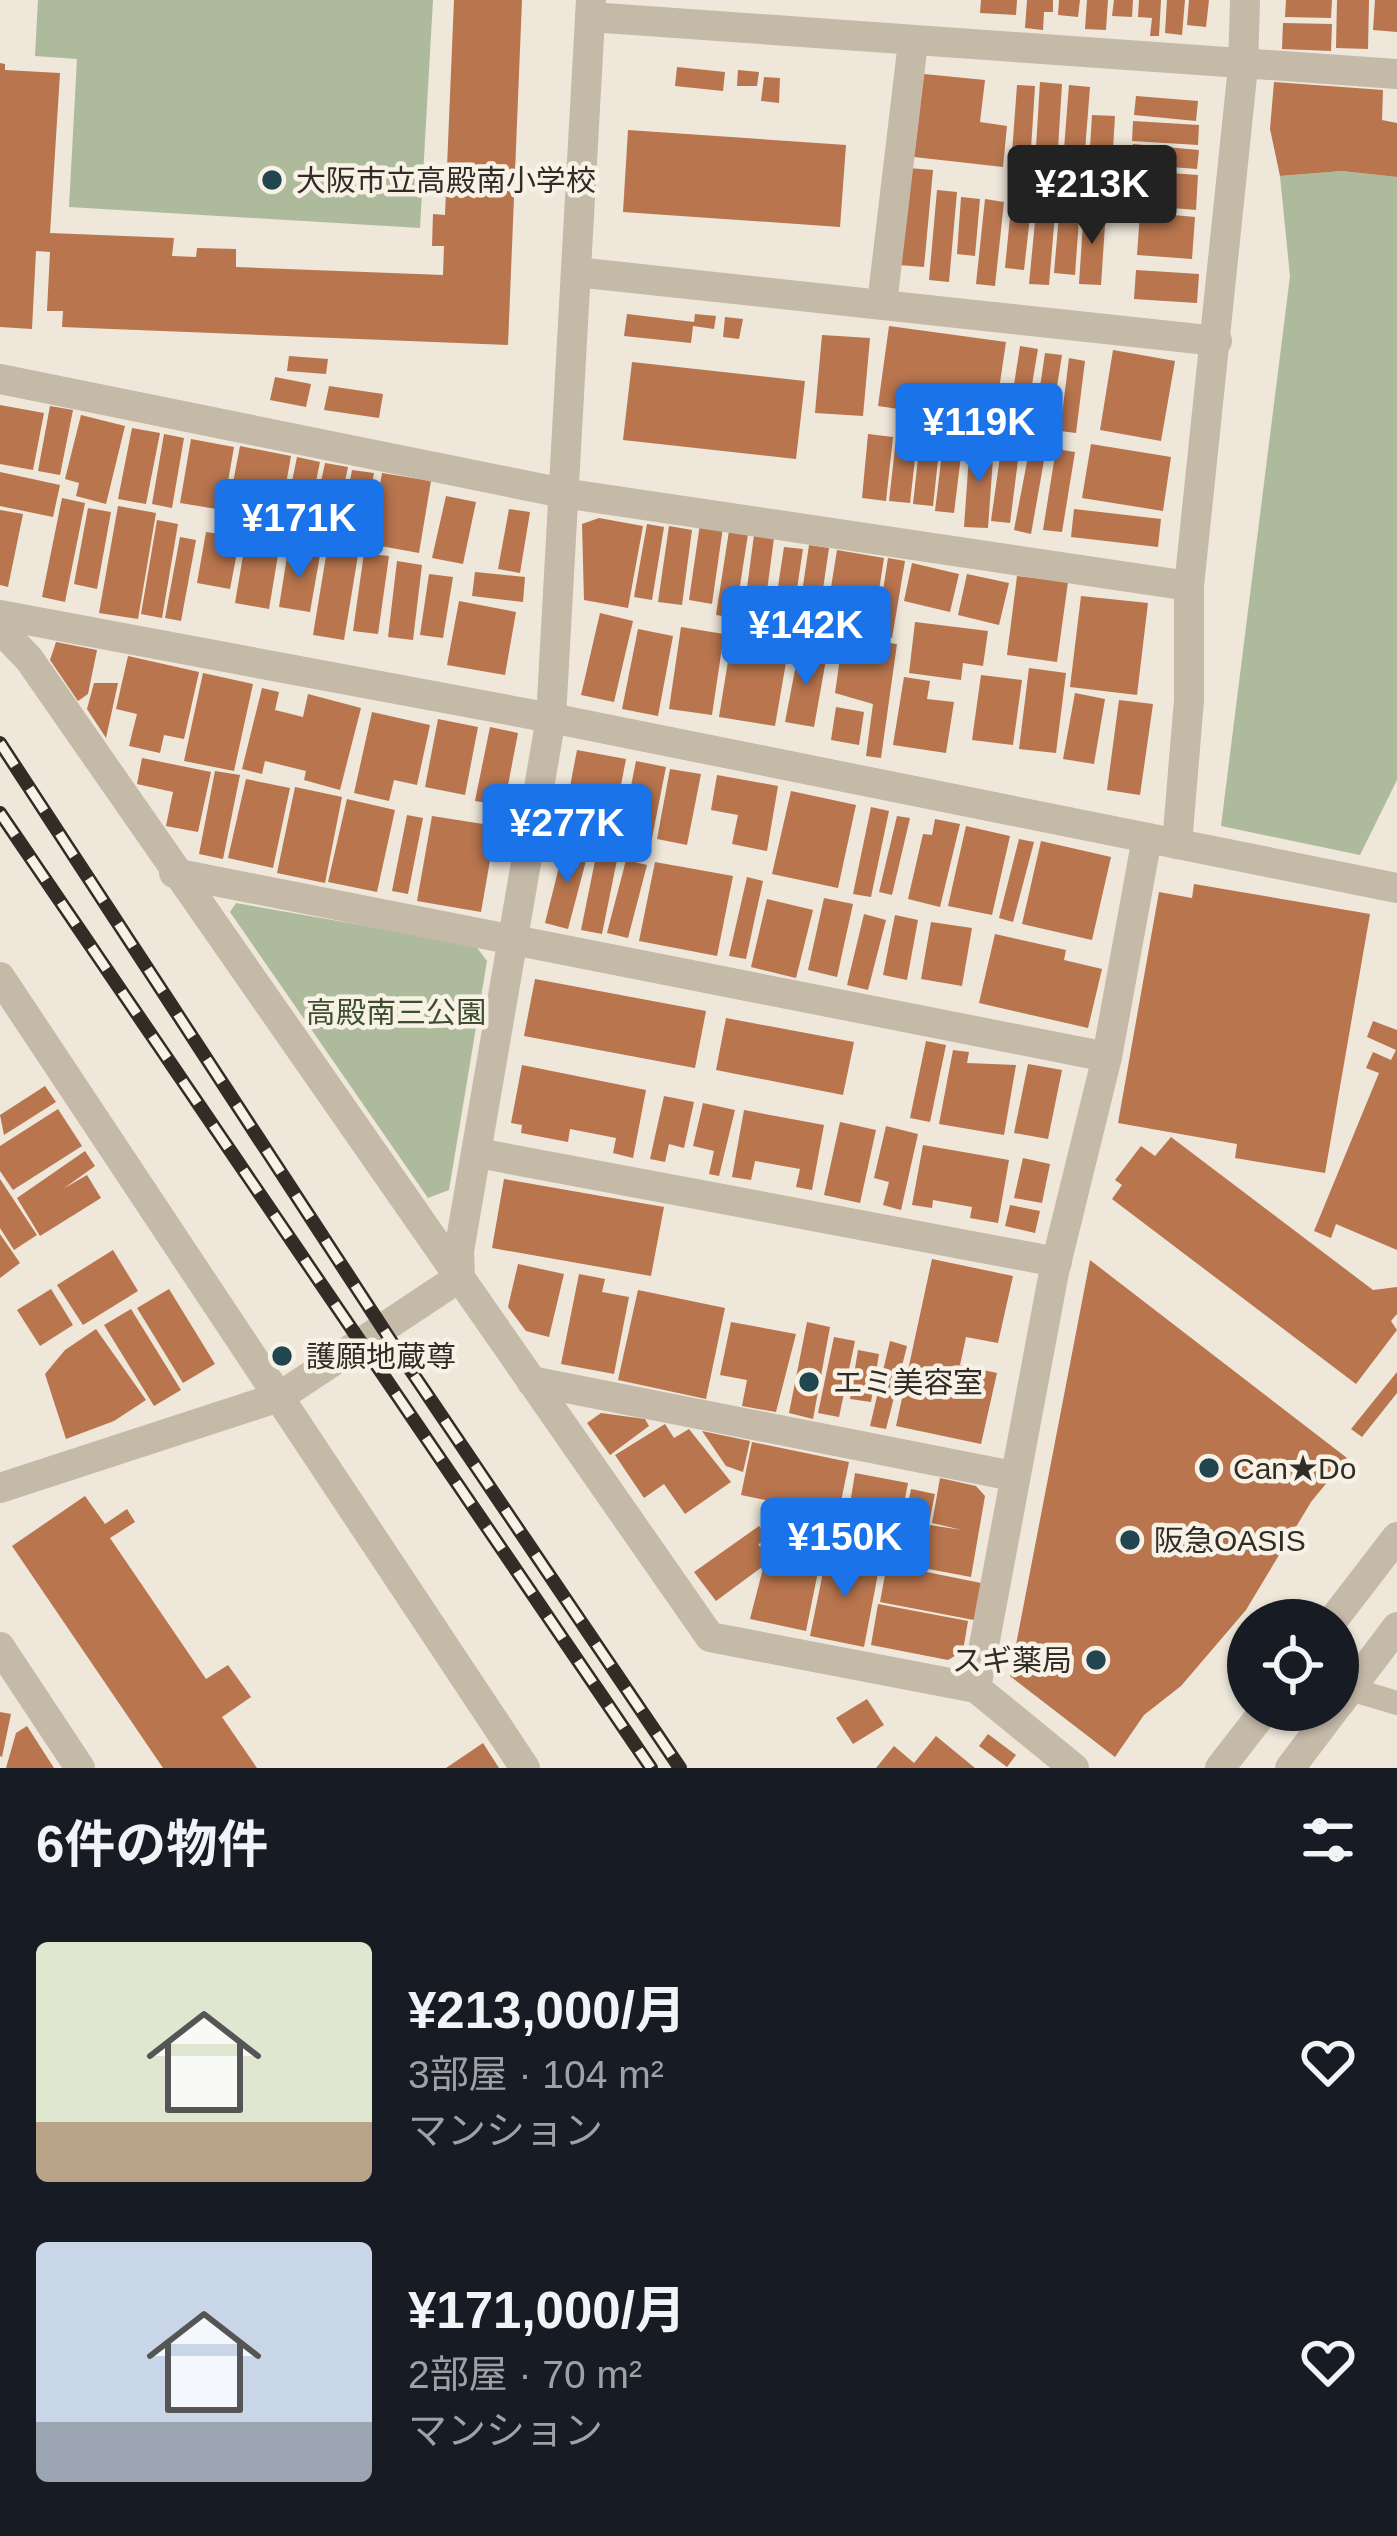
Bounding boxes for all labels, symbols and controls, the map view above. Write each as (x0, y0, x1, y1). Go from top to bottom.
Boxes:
pin: ¥213K (1008, 145, 1176, 247)
text: ¥213K (1035, 162, 1149, 205)
place label: 大阪市立高殿南小学校 (296, 164, 596, 197)
marker: 大阪市立高殿南小学校 (259, 167, 285, 193)
pin: ¥119K (895, 383, 1063, 485)
text: ¥119K (923, 400, 1035, 443)
pin: ¥171K (215, 479, 383, 581)
text: ¥171K (242, 496, 356, 539)
pin: ¥142K (722, 586, 890, 688)
text: ¥142K (749, 603, 863, 646)
pin: ¥277K (483, 784, 651, 886)
text: ¥277K (510, 801, 624, 844)
park label: 高殿南三公園 (306, 996, 486, 1029)
place label: 護願地蔵尊 (306, 1340, 456, 1373)
marker: 護願地蔵尊 (269, 1343, 295, 1369)
place label: エミ美容室 (833, 1366, 983, 1399)
marker: エミ美容室 (796, 1369, 822, 1395)
place label: Can★Do (1233, 1452, 1356, 1485)
marker: Can★Do (1196, 1455, 1222, 1481)
pin: ¥150K (761, 1498, 929, 1600)
text: ¥150K (788, 1515, 902, 1558)
place label: 阪急OASIS (1154, 1524, 1306, 1557)
marker: 阪急OASIS (1117, 1527, 1143, 1553)
map controls (1227, 1599, 1359, 1731)
button: locate (1227, 1599, 1359, 1731)
place label: スギ薬局 (952, 1644, 1072, 1677)
marker: スギ薬局 (1083, 1647, 1109, 1673)
icon: filters (1295, 1807, 1361, 1873)
text: 6件の物件 (36, 1816, 268, 1873)
text: ¥213,000/月 (408, 1982, 686, 2039)
icon: home (132, 1990, 276, 2134)
icon: heart (1295, 2029, 1361, 2095)
text: 3部屋 · 104 m² (408, 2053, 664, 2096)
text: マンション (408, 2109, 603, 2152)
text: ¥171,000/月 (408, 2282, 686, 2339)
icon: home (132, 2290, 276, 2434)
icon: heart (1295, 2329, 1361, 2395)
text: 2部屋 · 70 m² (408, 2353, 642, 2396)
text: マンション (408, 2409, 603, 2452)

